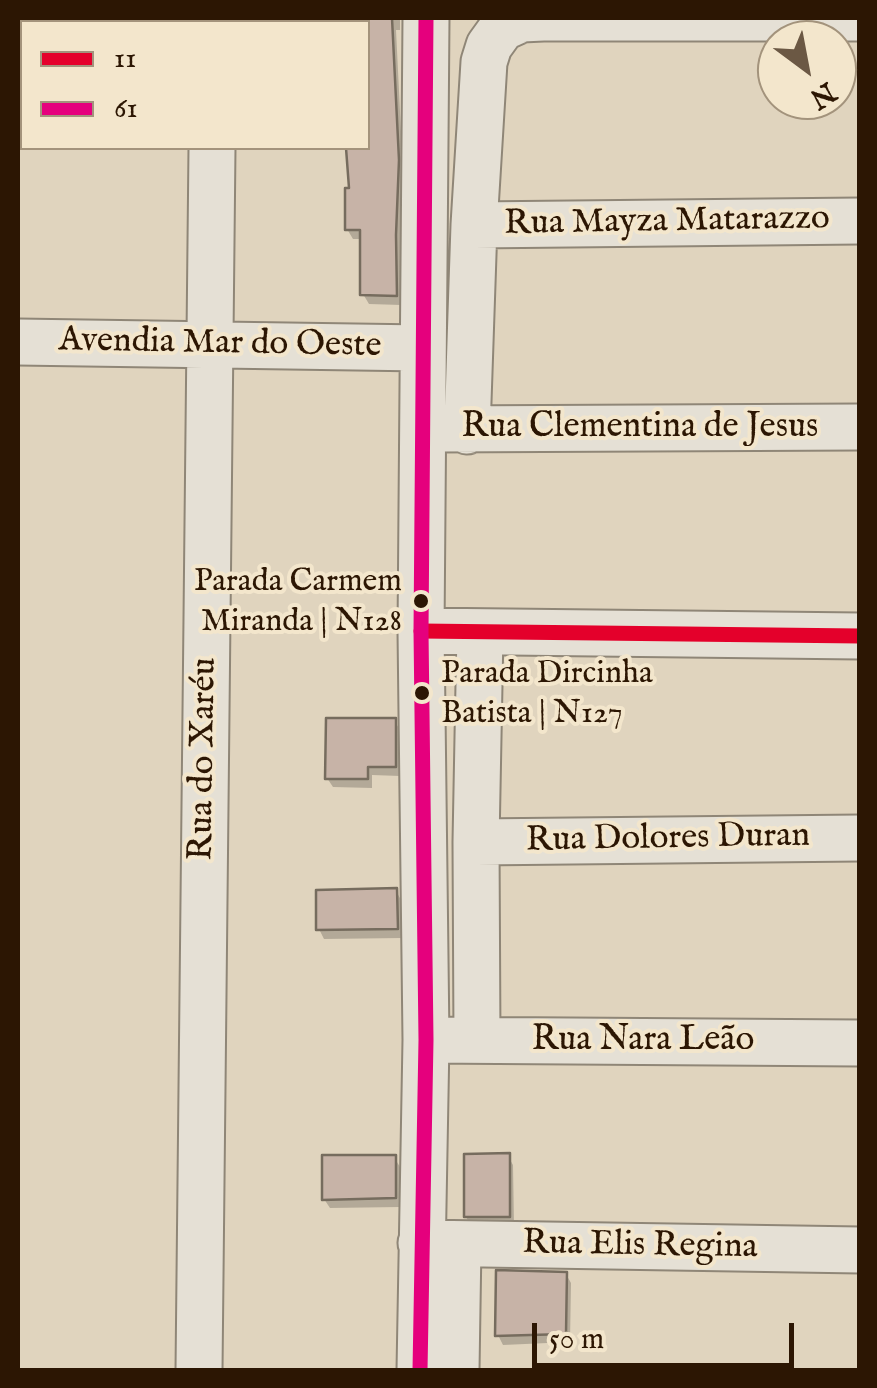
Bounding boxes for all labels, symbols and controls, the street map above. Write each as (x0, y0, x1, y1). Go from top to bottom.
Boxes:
legend (20, 20, 370, 150)
north arrow (757, 20, 857, 120)
text: 11 (114, 40, 136, 78)
text: N (803, 73, 842, 115)
text: 61 (114, 90, 138, 128)
street label: Rua Mayza Matarazzo (504, 199, 830, 247)
street label: Avendia Mar do Oeste (58, 321, 382, 369)
street label: Rua Clementina de Jesus (462, 408, 818, 450)
place label: Parada Carmem Miranda | N128 (194, 564, 402, 639)
marker: Parada Carmem Miranda | N128 (411, 591, 431, 611)
place label: Parada Dircinha Batista | N127 (441, 656, 653, 731)
street label: Rua do Xaréu (182, 657, 228, 861)
marker: Parada Dircinha Batista | N127 (412, 683, 432, 703)
street label: Rua Dolores Duran (526, 817, 810, 863)
street label: Rua Nara Leão (532, 1021, 754, 1063)
street label: Rua Elis Regina (522, 1224, 758, 1270)
scale bar (537, 1303, 800, 1365)
text: 50 m (549, 1321, 604, 1359)

